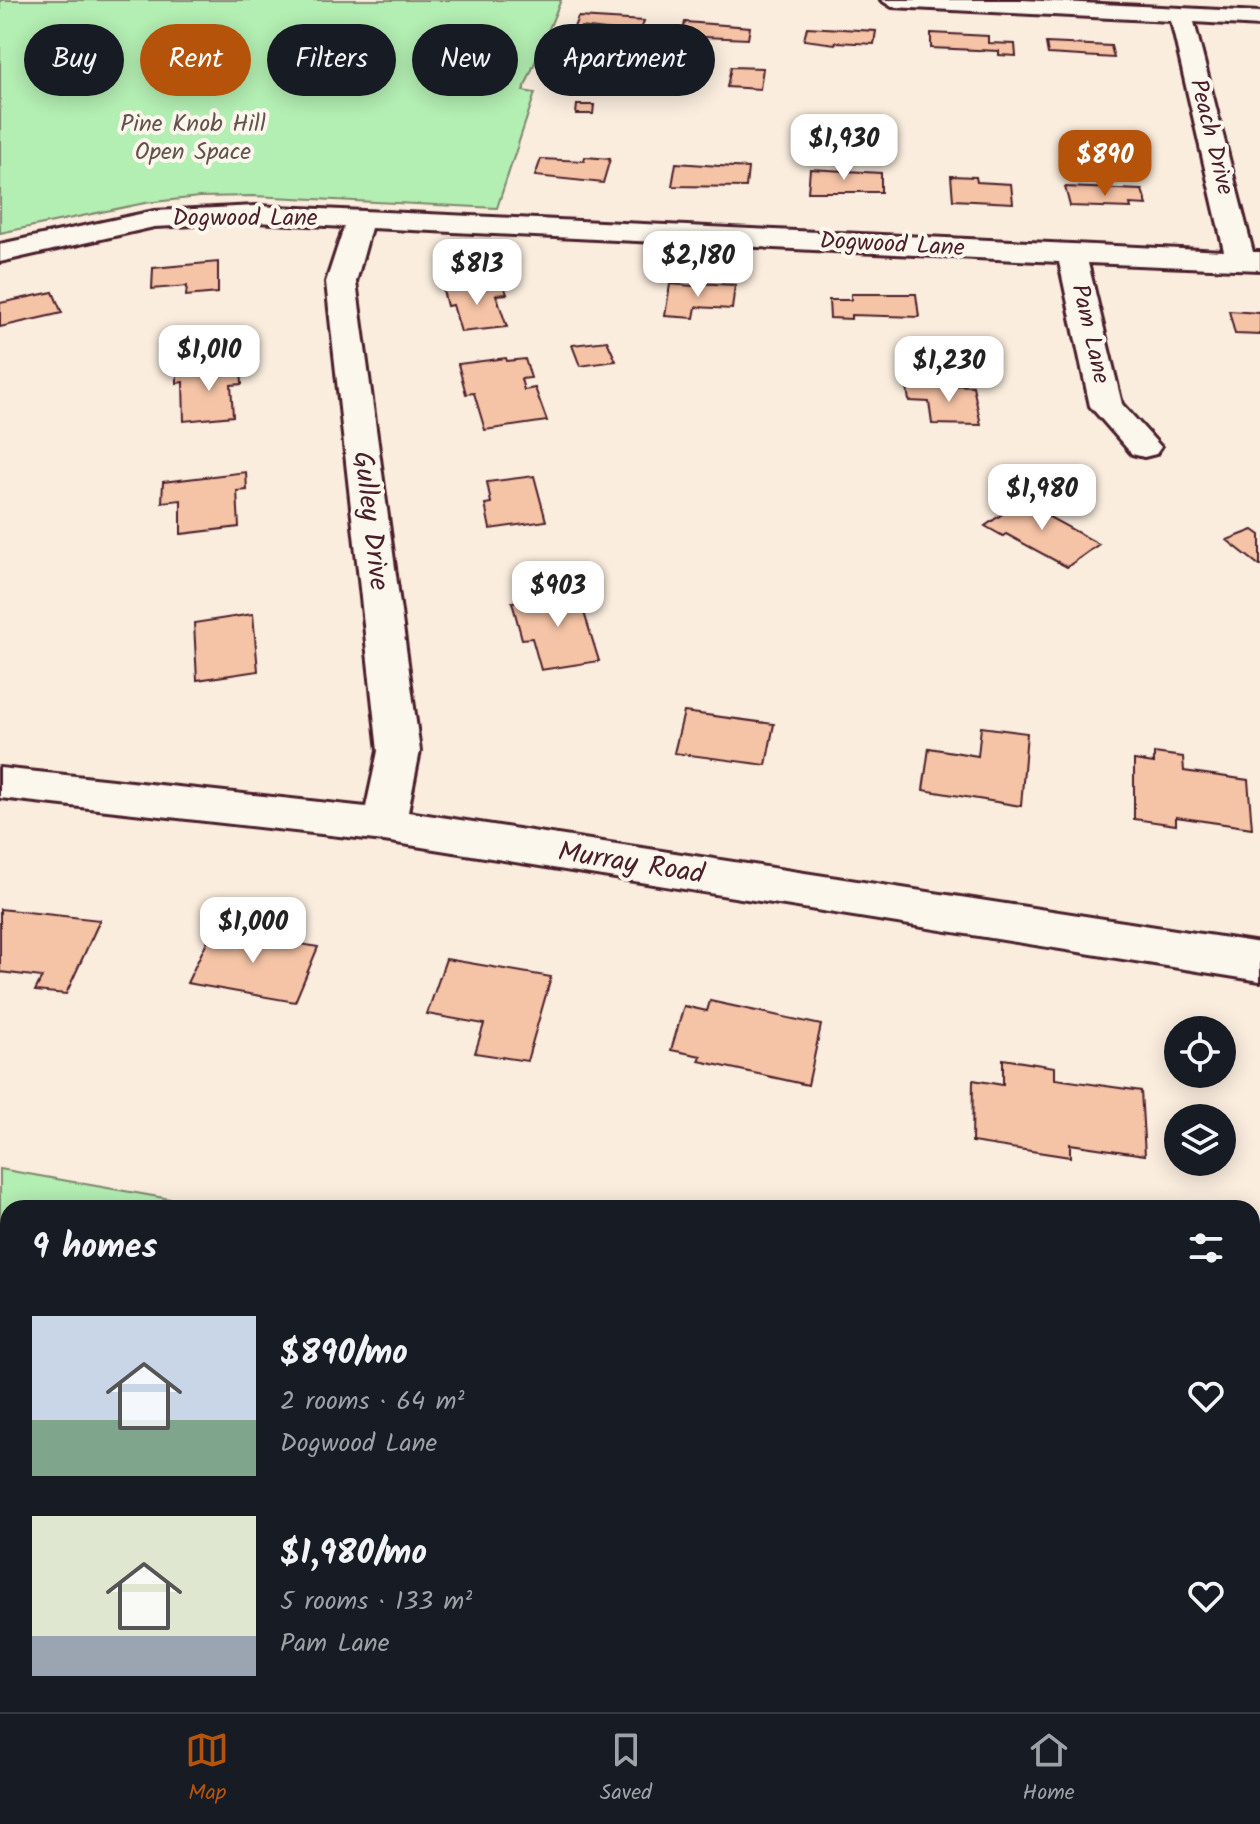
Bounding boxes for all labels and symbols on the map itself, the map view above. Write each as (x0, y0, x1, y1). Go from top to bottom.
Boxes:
street label: Peach Drive (1178, 75, 1244, 199)
park label: Pine Knob Hill Open Space (120, 105, 266, 172)
pin: $1,930 (779, 114, 909, 182)
pin: $890 (1058, 130, 1152, 198)
street label: Dogwood Lane (172, 199, 318, 238)
street label: Dogwood Lane (818, 222, 966, 268)
pin: $2,180 (633, 231, 763, 299)
pin: $813 (430, 239, 524, 307)
street label: Pam Lane (1060, 280, 1120, 388)
pin: $1,010 (144, 325, 274, 393)
pin: $1,230 (884, 336, 1014, 404)
street label: Gulley Drive (339, 449, 401, 593)
pin: $1,980 (977, 464, 1107, 532)
pin: $903 (511, 561, 605, 629)
street label: Murray Road (555, 830, 708, 898)
pin: $1,000 (188, 897, 318, 965)

